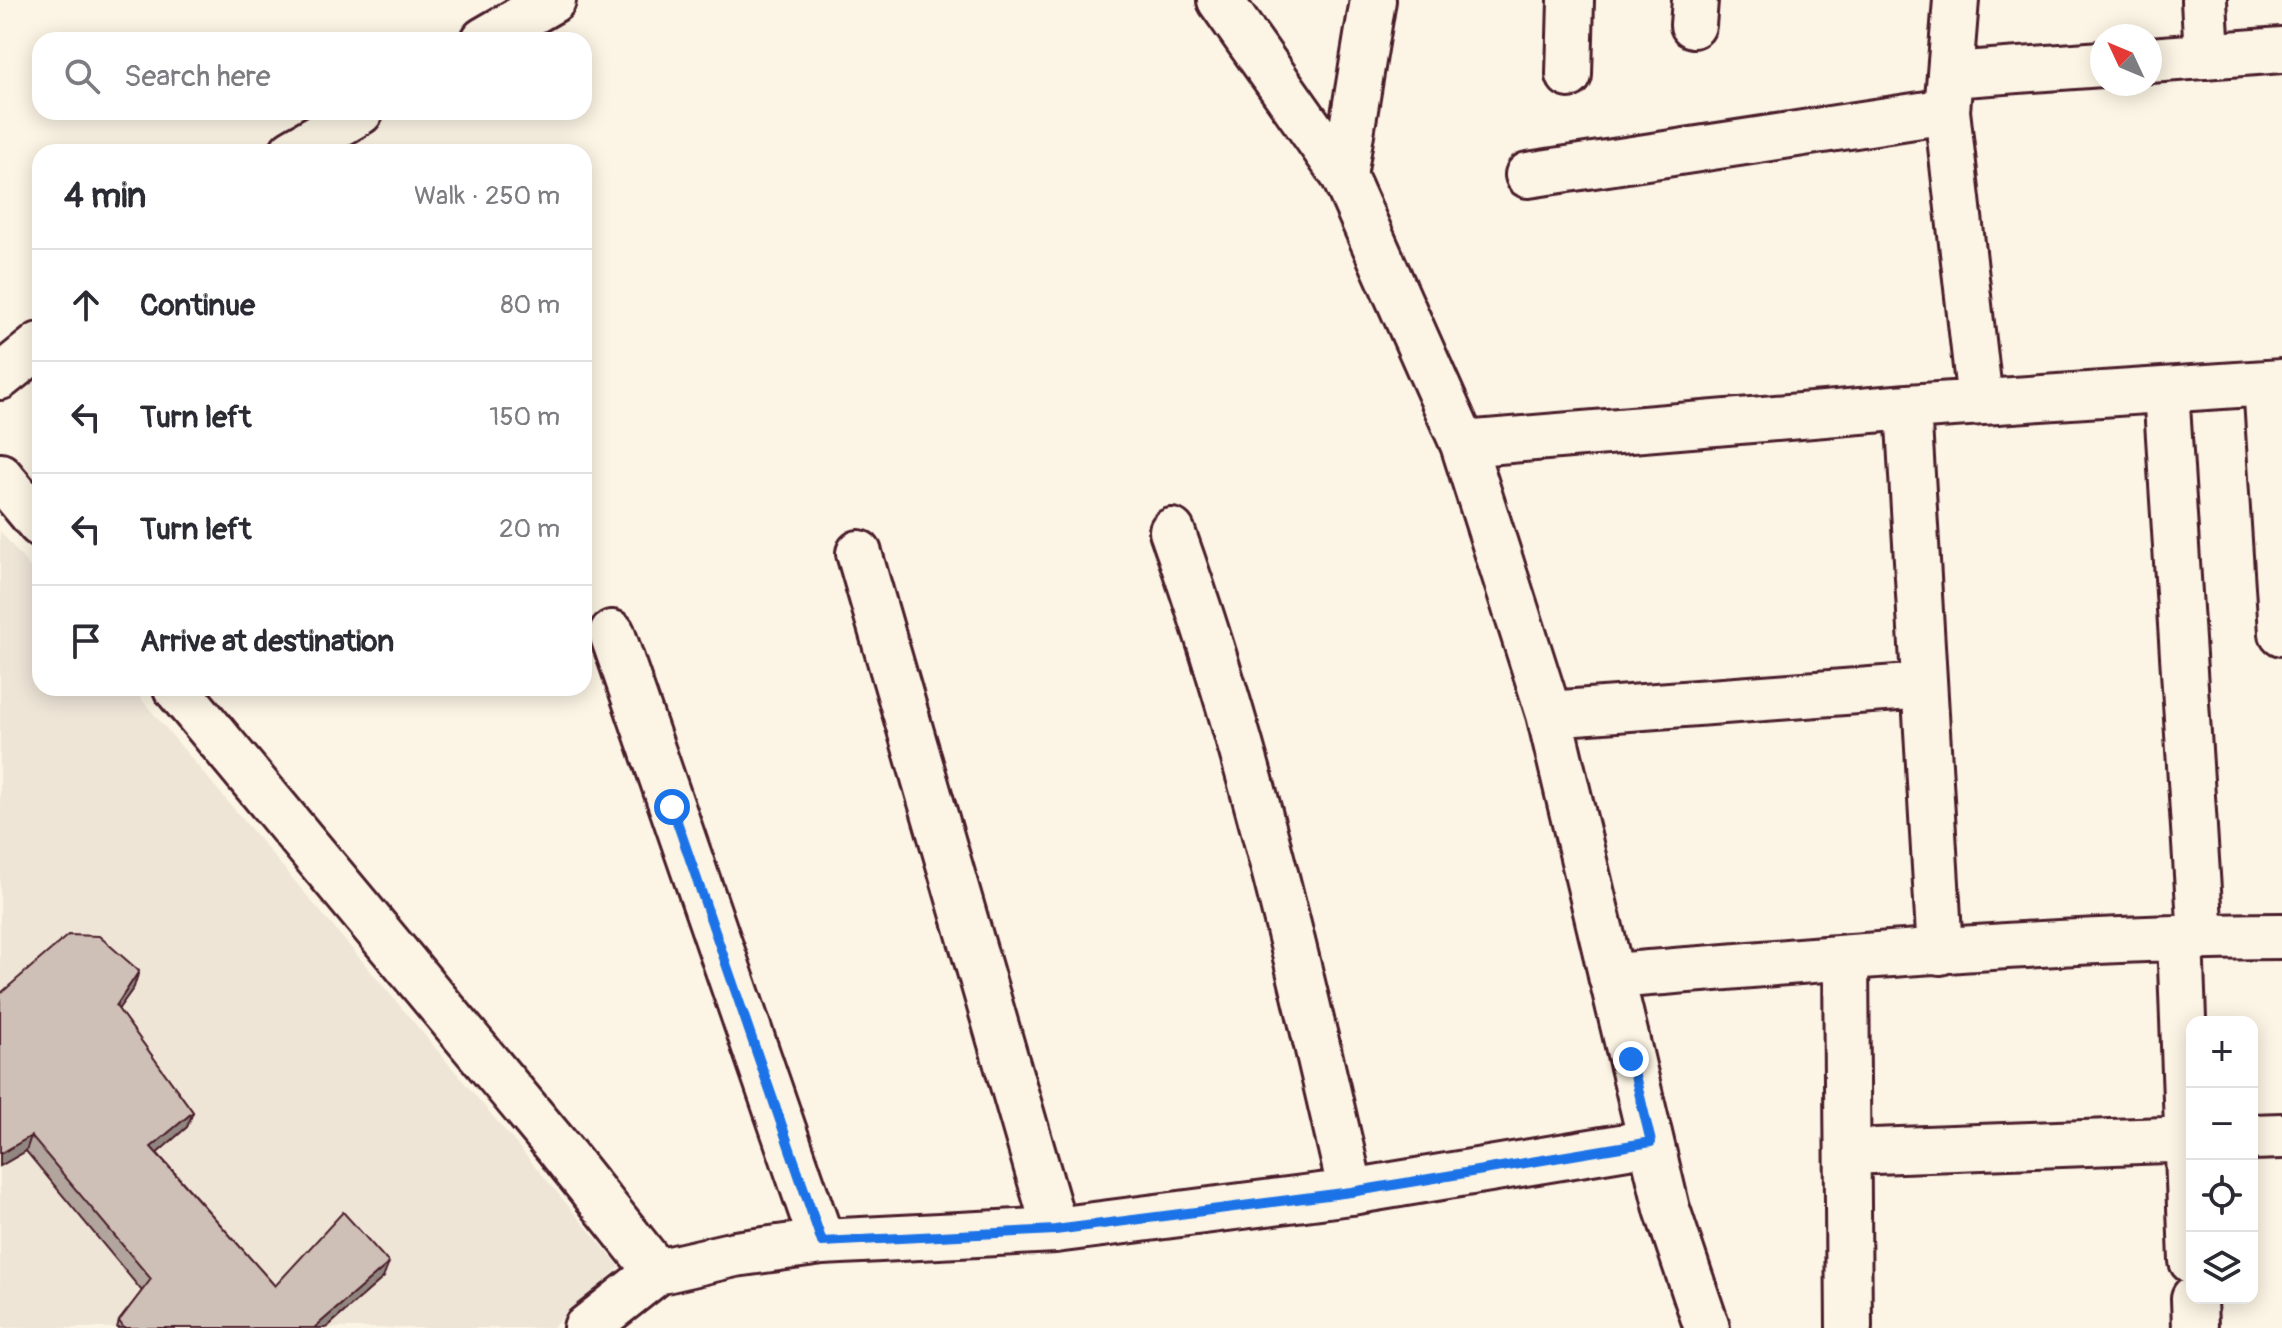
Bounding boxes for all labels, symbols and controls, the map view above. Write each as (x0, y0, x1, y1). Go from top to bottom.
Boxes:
north arrow (2090, 24, 2162, 96)
search box (32, 32, 592, 120)
icon: search (60, 54, 104, 98)
text: Search here (124, 58, 271, 95)
text: 4 min (64, 175, 146, 218)
text: Walk · 250 m (414, 180, 560, 212)
icon: ahead (64, 283, 108, 327)
text: Continue (140, 287, 255, 324)
text: 80 m (500, 289, 560, 321)
icon: left (64, 395, 108, 439)
text: Turn left (140, 399, 251, 436)
text: 150 m (489, 401, 560, 433)
icon: left (64, 507, 108, 551)
text: Turn left (140, 511, 251, 548)
text: 20 m (499, 513, 560, 545)
icon: arrive (64, 619, 108, 663)
text: Arrive at destination (140, 623, 394, 660)
route start (654, 789, 690, 825)
map controls (2186, 1016, 2258, 1304)
button: + (2186, 1016, 2258, 1088)
route end (1613, 1041, 1649, 1077)
button: − (2186, 1088, 2258, 1160)
button: locate (2186, 1160, 2258, 1232)
button: layers (2186, 1232, 2258, 1304)

